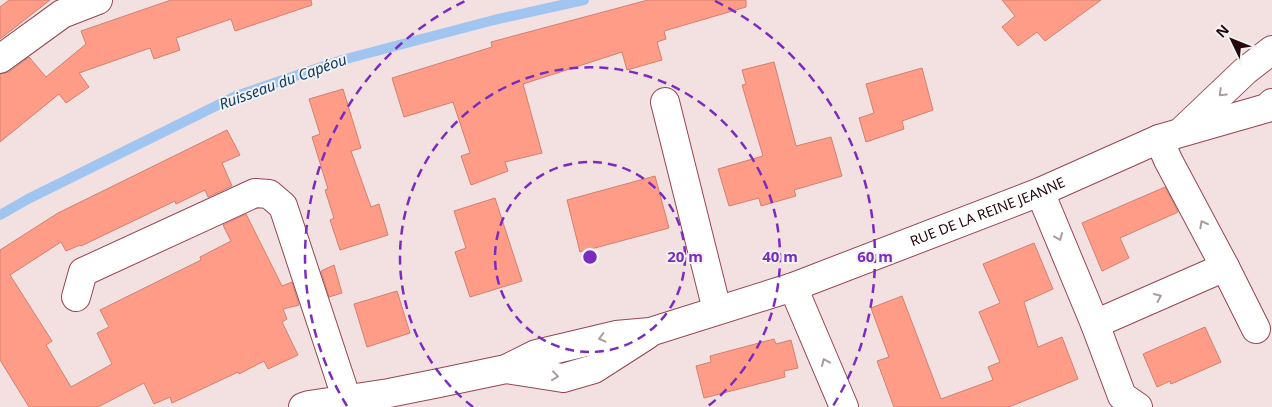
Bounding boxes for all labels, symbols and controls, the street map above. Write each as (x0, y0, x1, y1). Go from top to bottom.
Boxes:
north arrow (1207, 15, 1257, 65)
text: N (1211, 20, 1233, 41)
water label: Ruisseau du Capéou (216, 49, 350, 113)
one-way arrow (1218, 87, 1227, 96)
street label: RUE DE LA REINE JEANNE (907, 172, 1068, 250)
one-way arrow (1199, 220, 1209, 229)
one-way arrow (1052, 232, 1063, 241)
text: 20 m (667, 246, 703, 266)
text: 40 m (762, 246, 798, 266)
text: 60 m (857, 246, 893, 266)
centre of rings (581, 248, 599, 266)
one-way arrow (1153, 292, 1162, 303)
one-way arrow (598, 332, 607, 343)
one-way arrow (821, 358, 832, 367)
one-way arrow (551, 370, 559, 381)

